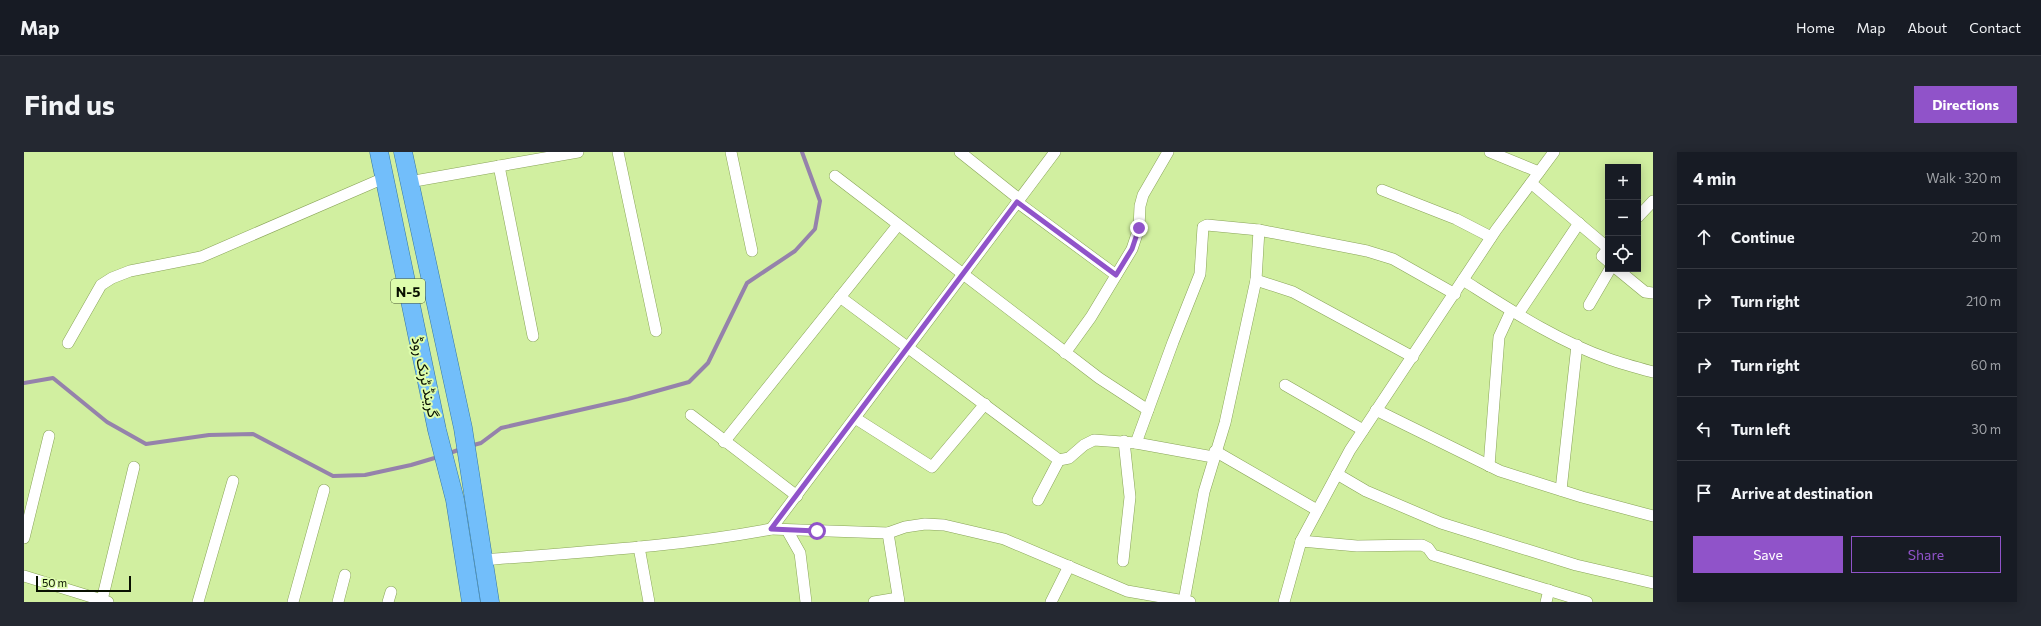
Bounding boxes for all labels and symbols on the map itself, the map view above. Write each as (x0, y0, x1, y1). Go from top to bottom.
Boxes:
route end (1130, 219, 1148, 237)
road number: N-5 (391, 279, 425, 303)
street label: گرینڈ ٹرنک روڈ (408, 335, 443, 420)
route start (808, 522, 826, 540)
scale bar (36, 574, 131, 593)

